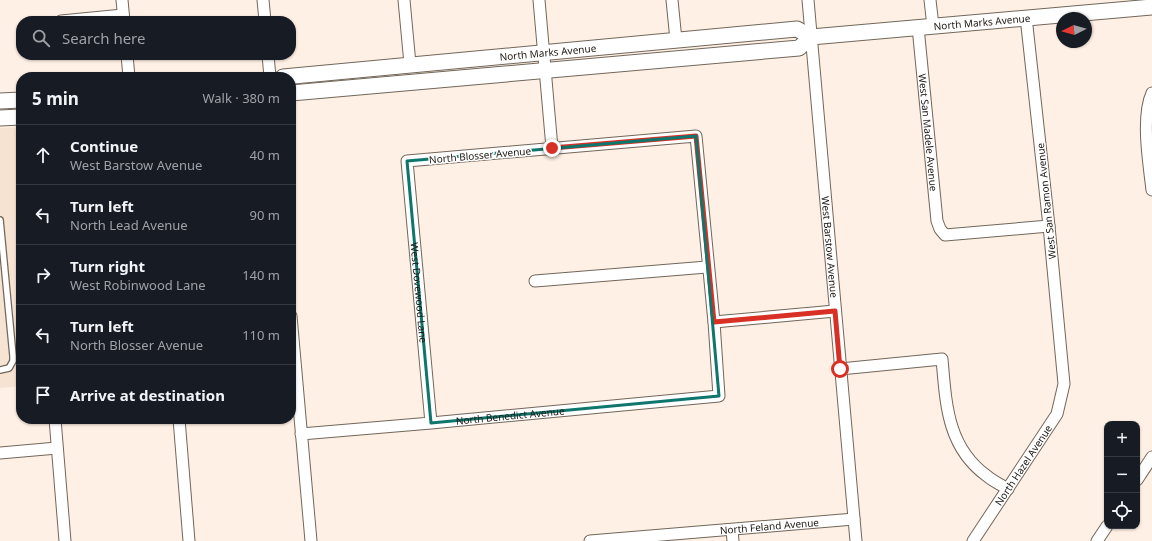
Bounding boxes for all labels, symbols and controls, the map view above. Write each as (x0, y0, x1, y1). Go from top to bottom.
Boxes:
street label: North Marks Avenue (933, 11, 1031, 33)
north arrow (1056, 12, 1092, 48)
search box (16, 16, 296, 60)
icon: search (30, 27, 52, 49)
text: Search here (62, 28, 145, 48)
street label: North Marks Avenue (499, 41, 597, 64)
street label: West San Madele Avenue (916, 73, 941, 192)
text: 5 min (32, 87, 79, 110)
text: Walk · 380 m (202, 89, 280, 107)
text: Continue (70, 136, 138, 156)
route end (543, 139, 561, 157)
street label: West San Ramon Avenue (1033, 142, 1059, 260)
icon: ahead (32, 144, 54, 166)
street label: North Blosser Avenue (428, 144, 532, 166)
text: 40 m (250, 146, 280, 164)
text: West Barstow Avenue (70, 156, 202, 174)
text: Turn left (70, 196, 134, 216)
street label: West Barstow Avenue (818, 196, 841, 299)
icon: left (32, 204, 54, 226)
text: 90 m (250, 206, 280, 224)
text: North Lead Avenue (70, 216, 188, 234)
street label: West Dovewood Lane (407, 242, 431, 344)
text: Turn right (70, 256, 145, 276)
icon: right (32, 264, 54, 286)
text: 140 m (242, 266, 280, 284)
text: West Robinwood Lane (70, 276, 206, 294)
text: Turn left (70, 316, 134, 336)
icon: left (32, 324, 54, 346)
text: 110 m (242, 326, 280, 344)
text: North Blosser Avenue (70, 336, 203, 354)
route start (831, 360, 849, 378)
icon: arrive (32, 384, 54, 406)
text: Arrive at destination (70, 385, 225, 405)
street label: North Benedict Avenue (455, 403, 566, 428)
map controls (1104, 421, 1140, 529)
button: + (1104, 421, 1140, 457)
street label: North Hazel Avenue (991, 422, 1055, 508)
button: − (1104, 457, 1140, 493)
button: locate (1104, 493, 1140, 529)
street label: North Feland Avenue (719, 515, 820, 537)

